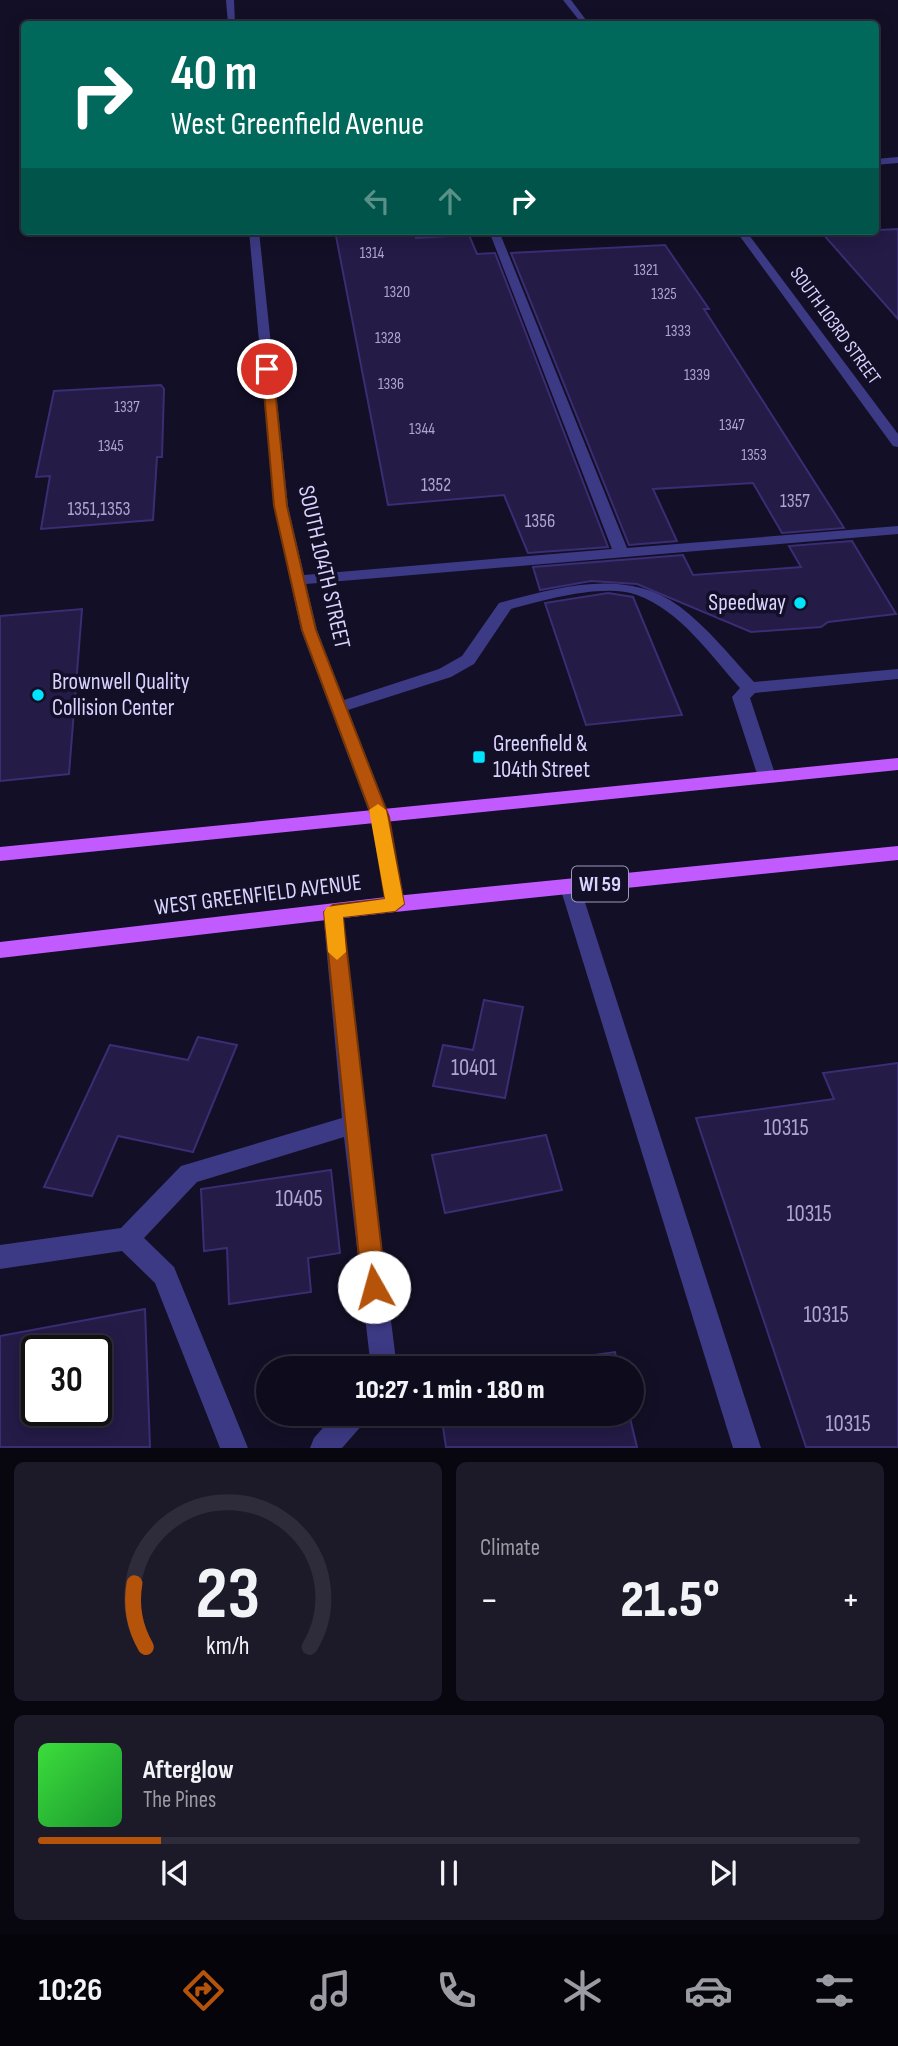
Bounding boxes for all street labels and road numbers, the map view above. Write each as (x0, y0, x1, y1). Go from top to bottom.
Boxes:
street label: SOUTH 103RD STREET (785, 263, 885, 389)
street label: SOUTH 104TH STREET (292, 483, 356, 651)
road number: WI 59 (572, 866, 628, 902)
street label: WEST GREENFIELD AVENUE (153, 868, 363, 922)

